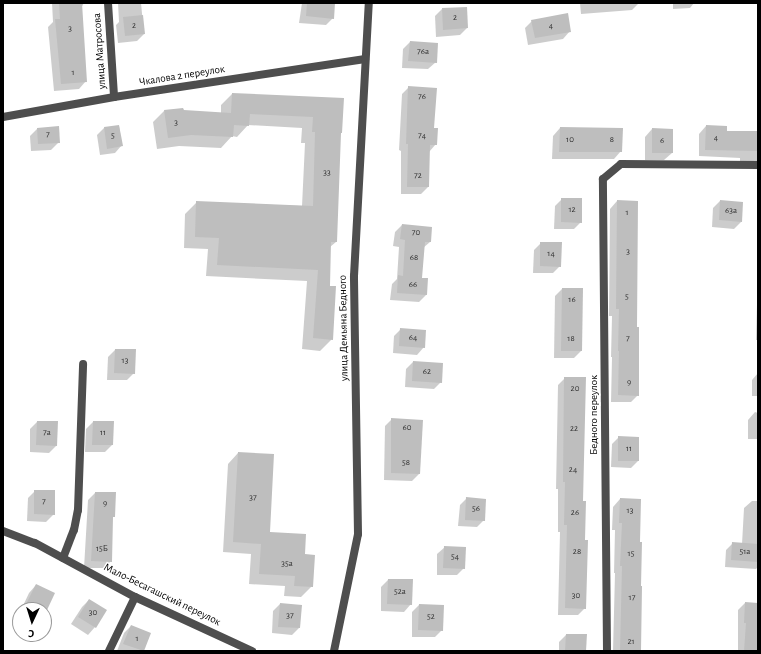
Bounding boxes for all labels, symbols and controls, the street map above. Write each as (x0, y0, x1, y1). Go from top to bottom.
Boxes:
street label: улица Матросова (91, 12, 109, 90)
house number: 2 (453, 13, 457, 23)
house number: 2 (132, 21, 136, 31)
house number: 4 (549, 21, 553, 31)
house number: 3 (68, 24, 72, 34)
house number: 76а (417, 47, 429, 57)
street label: Чкалова 2 переулок (138, 63, 226, 89)
house number: 1 (71, 68, 75, 78)
house number: 76 (418, 92, 426, 102)
house number: 3 (174, 118, 178, 128)
house number: 7 (46, 130, 50, 140)
house number: 5 (111, 131, 115, 141)
house number: 74 (418, 131, 426, 141)
house number: 4 (714, 133, 718, 143)
house number: 10 (566, 135, 574, 145)
house number: 8 (610, 135, 614, 145)
house number: 6 (660, 136, 664, 146)
house number: 33 (323, 168, 331, 178)
house number: 72 (414, 171, 422, 181)
house number: 12 (568, 205, 576, 215)
house number: 63а (725, 206, 737, 216)
house number: 1 (625, 208, 629, 218)
house number: 70 (412, 228, 420, 238)
house number: 3 (626, 247, 630, 257)
house number: 14 (547, 249, 555, 259)
house number: 68 (410, 253, 418, 263)
street label: улица Демьяна Бедного (336, 275, 352, 381)
house number: 66 (409, 280, 417, 290)
house number: 5 (625, 292, 629, 302)
house number: 16 (568, 295, 576, 305)
house number: 64 (409, 333, 417, 343)
house number: 18 (567, 334, 575, 344)
house number: 7 (626, 334, 630, 344)
house number: 13 (122, 356, 128, 366)
house number: 62 (423, 367, 431, 377)
street label: Бедного переулок (587, 375, 601, 455)
house number: 9 (627, 378, 631, 388)
house number: 20 (571, 384, 579, 394)
house number: 60 (403, 423, 411, 433)
house number: 22 (570, 424, 578, 434)
house number: 7a (43, 428, 51, 438)
house number: 11 (100, 428, 106, 438)
house number: 11 (626, 444, 632, 454)
house number: 58 (402, 458, 410, 468)
house number: 24 (569, 465, 577, 475)
house number: 37 (249, 493, 257, 503)
house number: 7 (42, 497, 46, 507)
house number: 9 (103, 499, 107, 509)
house number: 56 (472, 504, 480, 514)
house number: 13 (627, 506, 633, 516)
house number: 26 (571, 508, 579, 518)
house number: 15Б (96, 544, 108, 554)
house number: 28 (573, 547, 581, 557)
house number: 51а (740, 547, 750, 557)
house number: 15 (628, 549, 634, 559)
house number: 54 (451, 552, 459, 562)
house number: 35а (281, 559, 293, 569)
street label: Мало-Бесагашский переулок (101, 561, 223, 629)
house number: 52а (394, 587, 406, 597)
house number: 30 (572, 591, 580, 601)
house number: 17 (629, 593, 635, 603)
north arrow (12, 602, 52, 642)
house number: 30 (89, 608, 97, 618)
house number: 37 (286, 611, 294, 621)
house number: 52 (427, 612, 435, 622)
text: С (28, 628, 35, 639)
house number: 1 (135, 634, 139, 644)
house number: 21 (627, 637, 635, 647)

